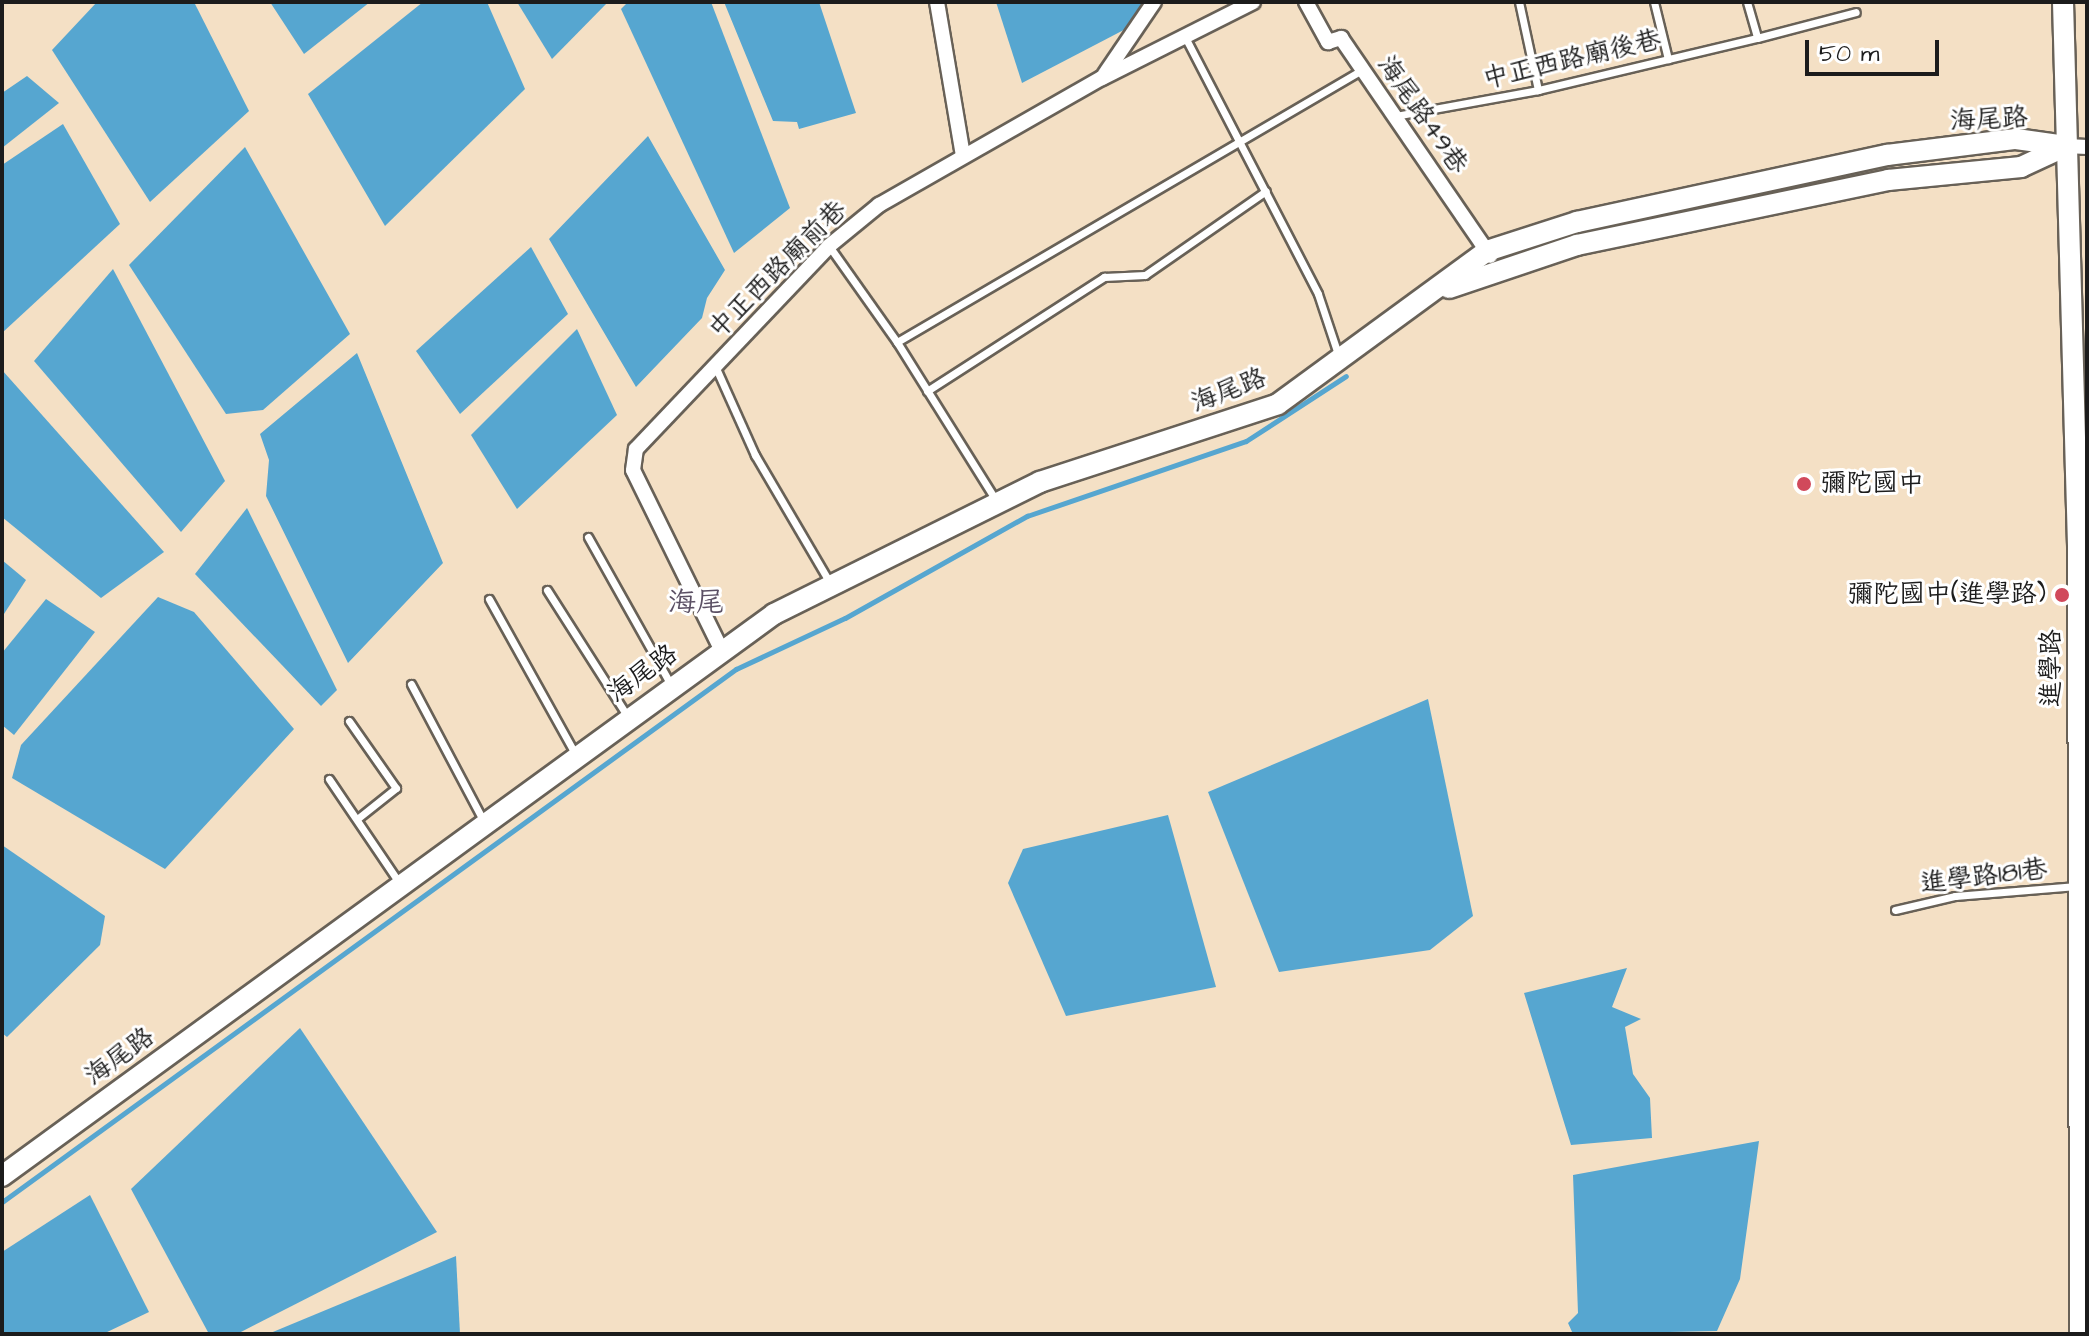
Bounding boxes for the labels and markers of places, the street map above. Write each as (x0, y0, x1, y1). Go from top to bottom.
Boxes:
place label: 彌陀國中 (1820, 468, 1924, 500)
marker: 彌陀國中 (1795, 475, 1813, 493)
place label: 彌陀國中(進學路) (1847, 579, 2046, 611)
marker: 彌陀國中(進學路) (2053, 586, 2071, 604)

